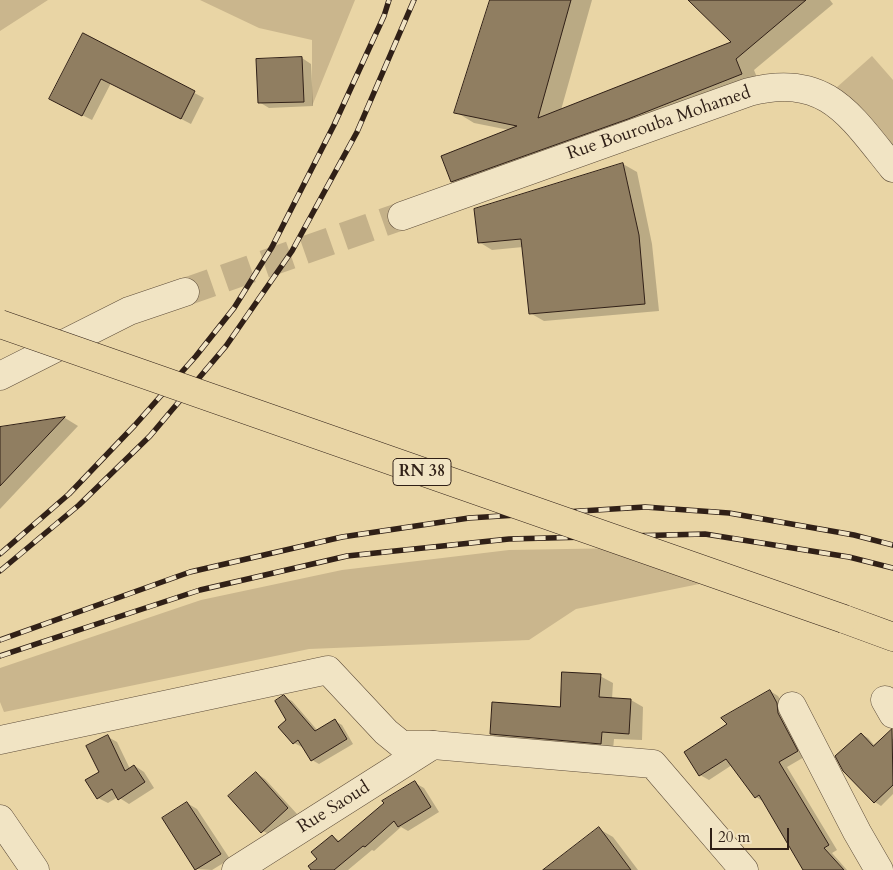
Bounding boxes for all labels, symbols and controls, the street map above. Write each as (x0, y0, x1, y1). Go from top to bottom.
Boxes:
street label: Rue Bourouba Mohamed (564, 82, 754, 166)
road number: RN 38 (393, 458, 451, 486)
street label: Rue Saoud (294, 777, 374, 839)
scale bar (713, 818, 792, 850)
text: 20 m (718, 827, 750, 847)

